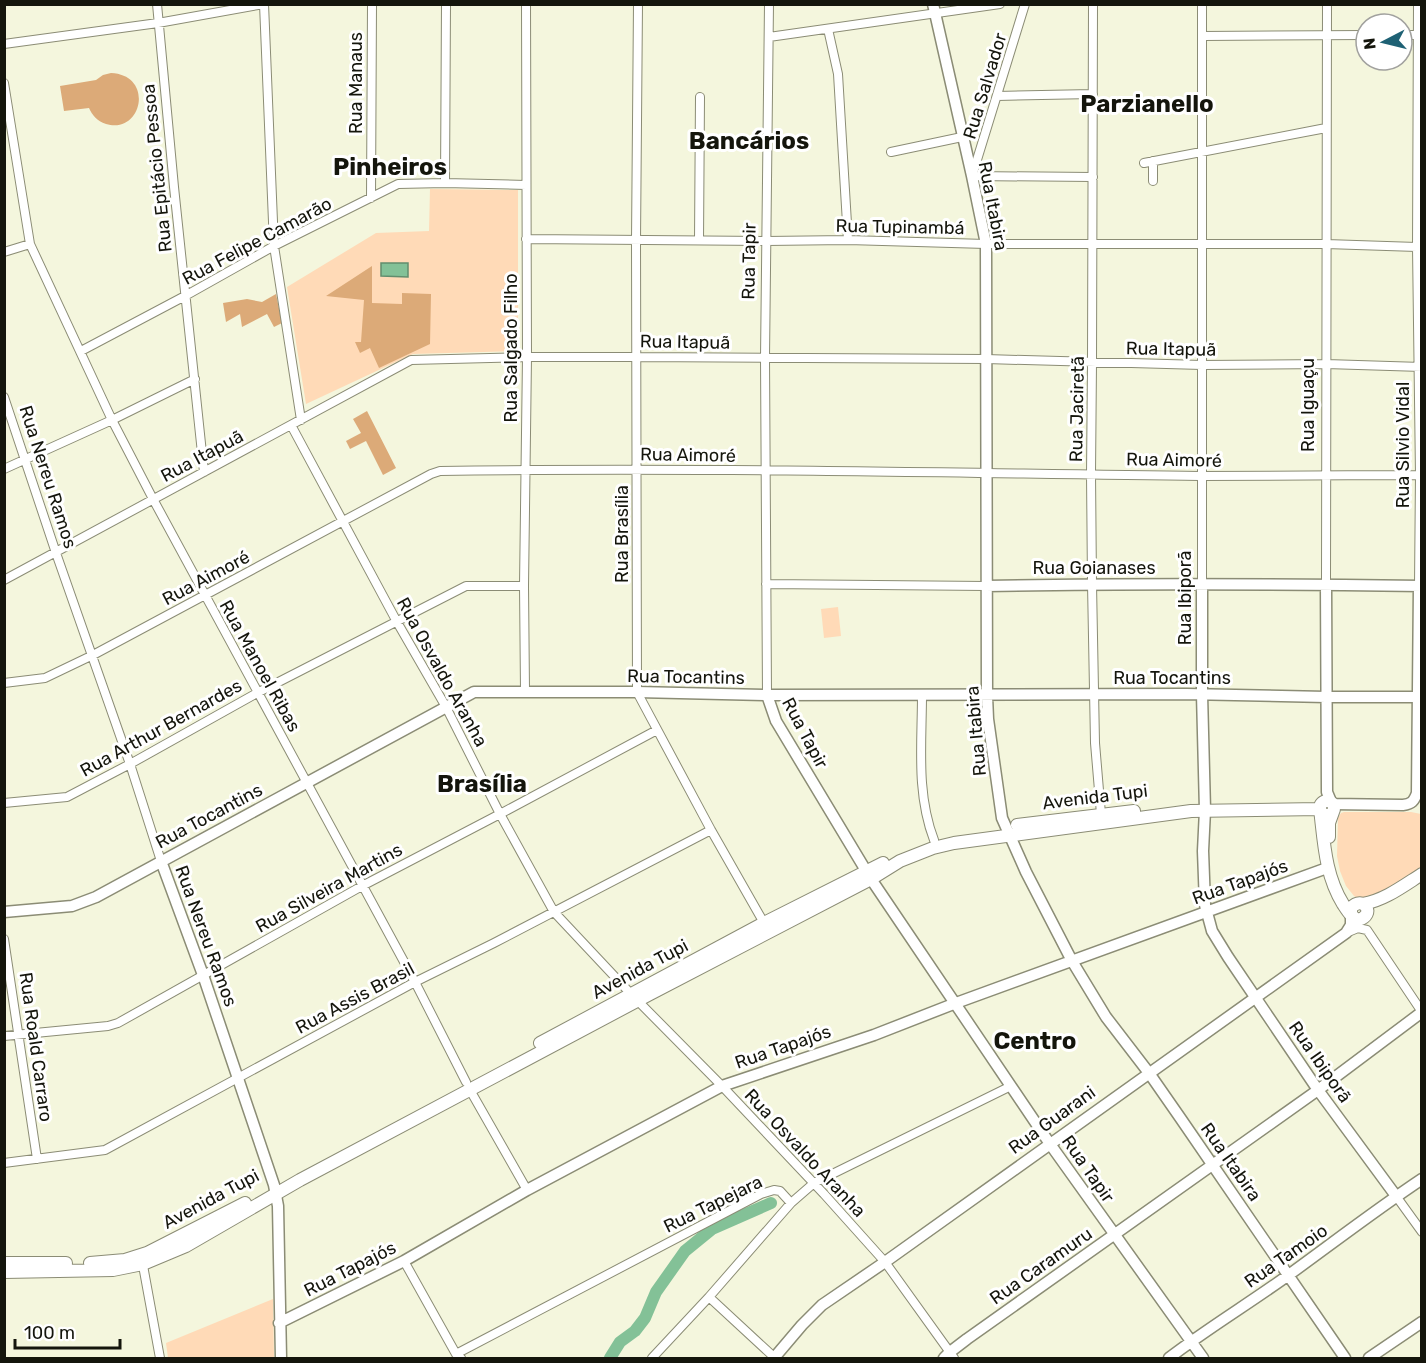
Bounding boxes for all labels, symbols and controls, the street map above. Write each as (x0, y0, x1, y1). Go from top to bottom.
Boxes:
north arrow (1354, 12, 1414, 72)
street label: Rua Salvador (958, 30, 1012, 142)
street label: Rua Manaus (345, 32, 367, 134)
text: N (1359, 37, 1380, 51)
street label: Rua Epitácio Pessoa (137, 83, 177, 253)
district label: Parzianello (1080, 90, 1214, 118)
district label: Bancários (689, 127, 809, 155)
district label: Pinheiros (333, 153, 447, 181)
street label: Rua Itabira (974, 159, 1012, 253)
street label: Rua Felipe Camarão (178, 192, 336, 290)
street label: Rua Tupinambá (835, 215, 965, 239)
street label: Rua Tapir (737, 222, 761, 300)
street label: Rua Salgado Filho (500, 273, 522, 423)
street label: Rua Itapuã (640, 330, 730, 354)
street label: Rua Itapuã (1126, 337, 1216, 361)
street label: Rua Jaciretã (1065, 356, 1089, 462)
street label: Rua Iguaçu (1297, 358, 1319, 452)
street label: Rua Silvio Vidal (1392, 382, 1414, 508)
street label: Rua Nereu Ramos (15, 403, 81, 551)
street label: Rua Itapuã (157, 425, 247, 487)
street label: Rua Aimoré (640, 443, 736, 467)
street label: Rua Aimoré (1126, 448, 1222, 472)
street label: Rua Brasília (611, 485, 633, 583)
street label: Rua Aimoré (158, 546, 254, 610)
street label: Rua Ibiporã (1174, 551, 1196, 645)
street label: Rua Goianases (1032, 557, 1156, 579)
street label: Rua Osvaldo Aranha (392, 593, 492, 751)
street label: Rua Manoel Ribas (215, 596, 305, 736)
street label: Rua Tocantins (627, 665, 745, 689)
street label: Rua Tocantins (1113, 667, 1231, 689)
street label: Rua Arthur Bernardes (76, 674, 246, 782)
street label: Rua Itabira (961, 685, 991, 777)
street label: Rua Tapir (777, 694, 833, 772)
district label: Brasília (437, 770, 527, 798)
street label: Rua Tocantins (152, 779, 266, 853)
street label: Avenida Tupi (1041, 780, 1149, 814)
street label: Rua Silveira Martins (252, 838, 406, 938)
street label: Rua Tapajós (1189, 855, 1291, 909)
street label: Rua Nereu Ramos (170, 862, 242, 1010)
street label: Avenida Tupi (588, 934, 692, 1004)
street label: Rua Assis Brasil (292, 957, 418, 1039)
street label: Rua Roald Carraro (15, 971, 57, 1123)
street label: Rua Ibiporã (1284, 1017, 1356, 1107)
street label: Rua Tapajós (732, 1020, 834, 1074)
district label: Centro (993, 1027, 1077, 1055)
street label: Rua Guarani (1004, 1081, 1100, 1159)
street label: Rua Osvaldo Aranha (740, 1084, 870, 1222)
street label: Rua Itabira (1196, 1119, 1266, 1205)
street label: Rua Tapir (1057, 1131, 1119, 1207)
street label: Avenida Tupi (159, 1164, 263, 1234)
street label: Rua Tapejara (660, 1171, 766, 1237)
street label: Rua Tamoio (1240, 1219, 1332, 1293)
street label: Rua Caramuru (986, 1223, 1096, 1309)
street label: Rua Tapajós (300, 1236, 400, 1302)
scale bar (15, 1312, 120, 1350)
text: 100 m (24, 1322, 75, 1344)

